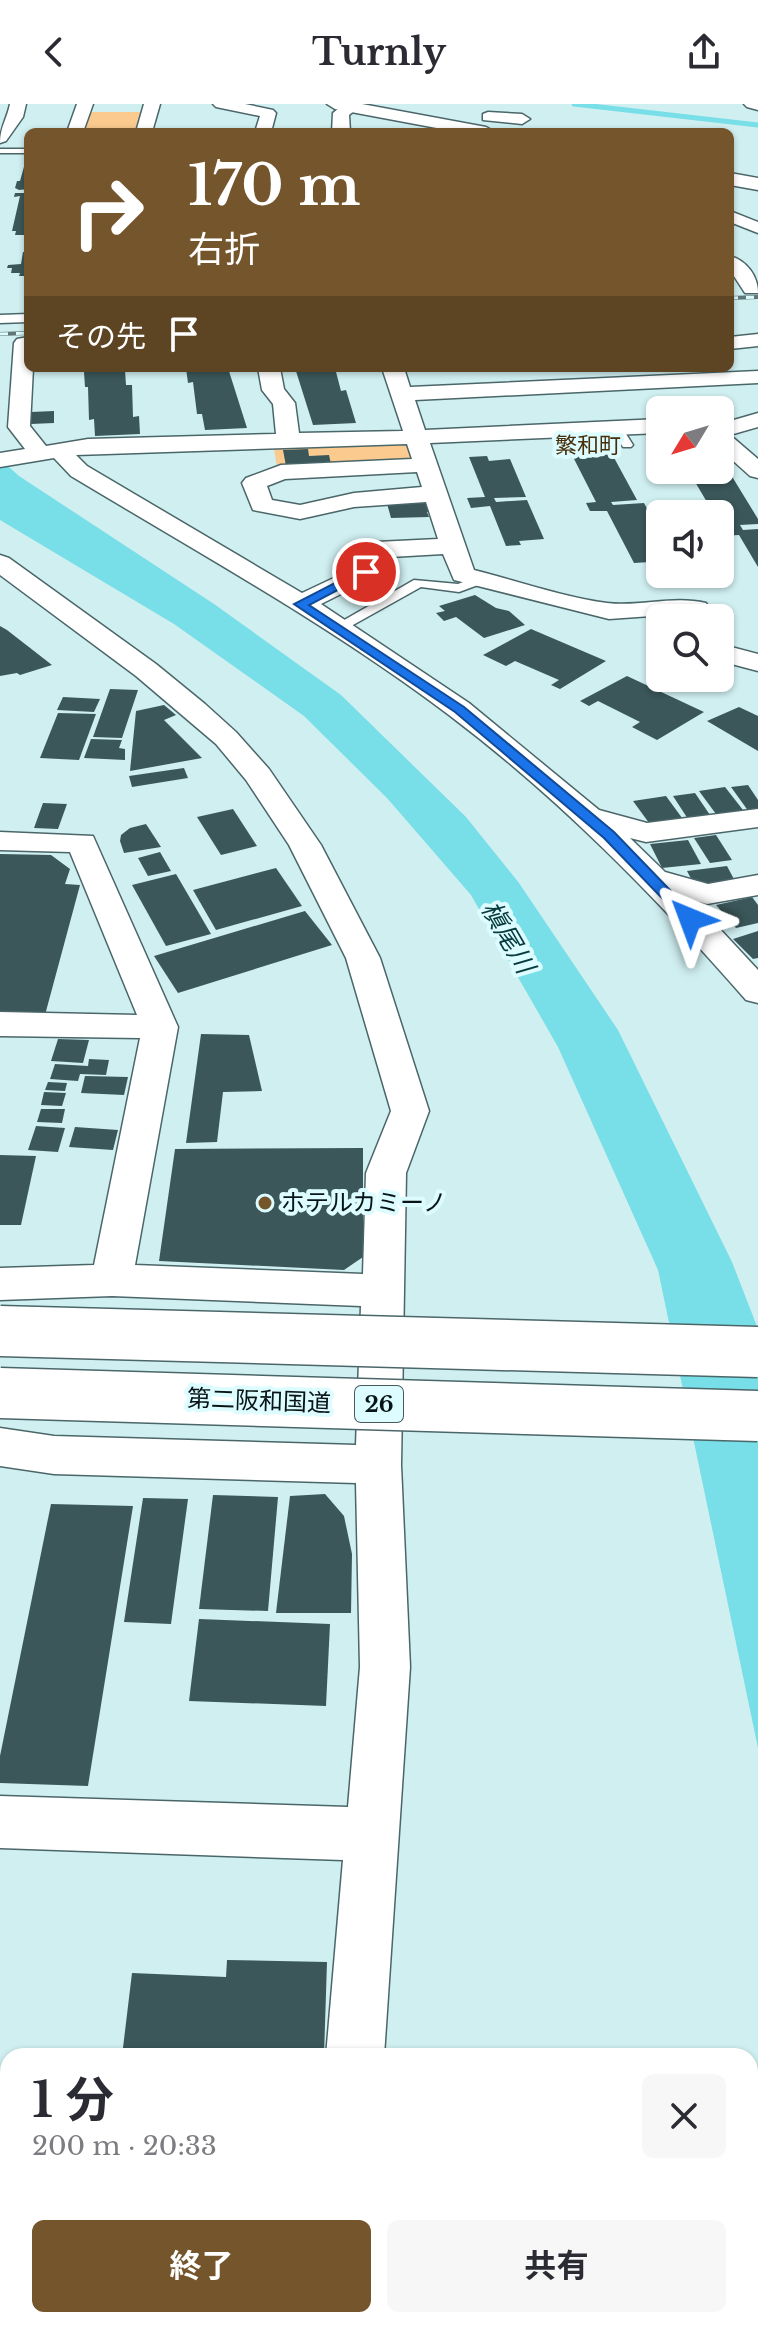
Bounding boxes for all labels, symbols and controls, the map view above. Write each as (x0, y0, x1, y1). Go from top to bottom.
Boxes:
icon: back (32, 30, 76, 74)
text: Turnly (312, 30, 446, 75)
icon: share (682, 30, 726, 74)
text: 170 m (188, 151, 360, 220)
icon: right (56, 160, 160, 264)
text: 右折 (188, 227, 260, 272)
icon: arrive (162, 312, 206, 356)
text: その先 (56, 318, 146, 355)
north arrow (646, 396, 734, 484)
map controls (646, 396, 734, 692)
district label: 繁和町 (555, 432, 621, 459)
button: sound (646, 500, 734, 588)
pin (332, 538, 400, 606)
icon: arrive (344, 550, 388, 594)
button: search (646, 604, 734, 692)
position arrow (648, 877, 732, 961)
water label: 槇尾川 (475, 895, 543, 981)
place label: ホテルカミーノ (281, 1188, 447, 1217)
marker: ホテルカミーノ (256, 1194, 274, 1212)
street label: 第二阪和国道 (187, 1383, 331, 1418)
road number: 26 (355, 1386, 403, 1422)
text: 1 分 (32, 2070, 114, 2130)
button: close (642, 2074, 726, 2158)
text: 200 m · 20:33 (32, 2130, 217, 2162)
button: 終了 (32, 2220, 371, 2312)
button: 共有 (387, 2220, 726, 2312)

